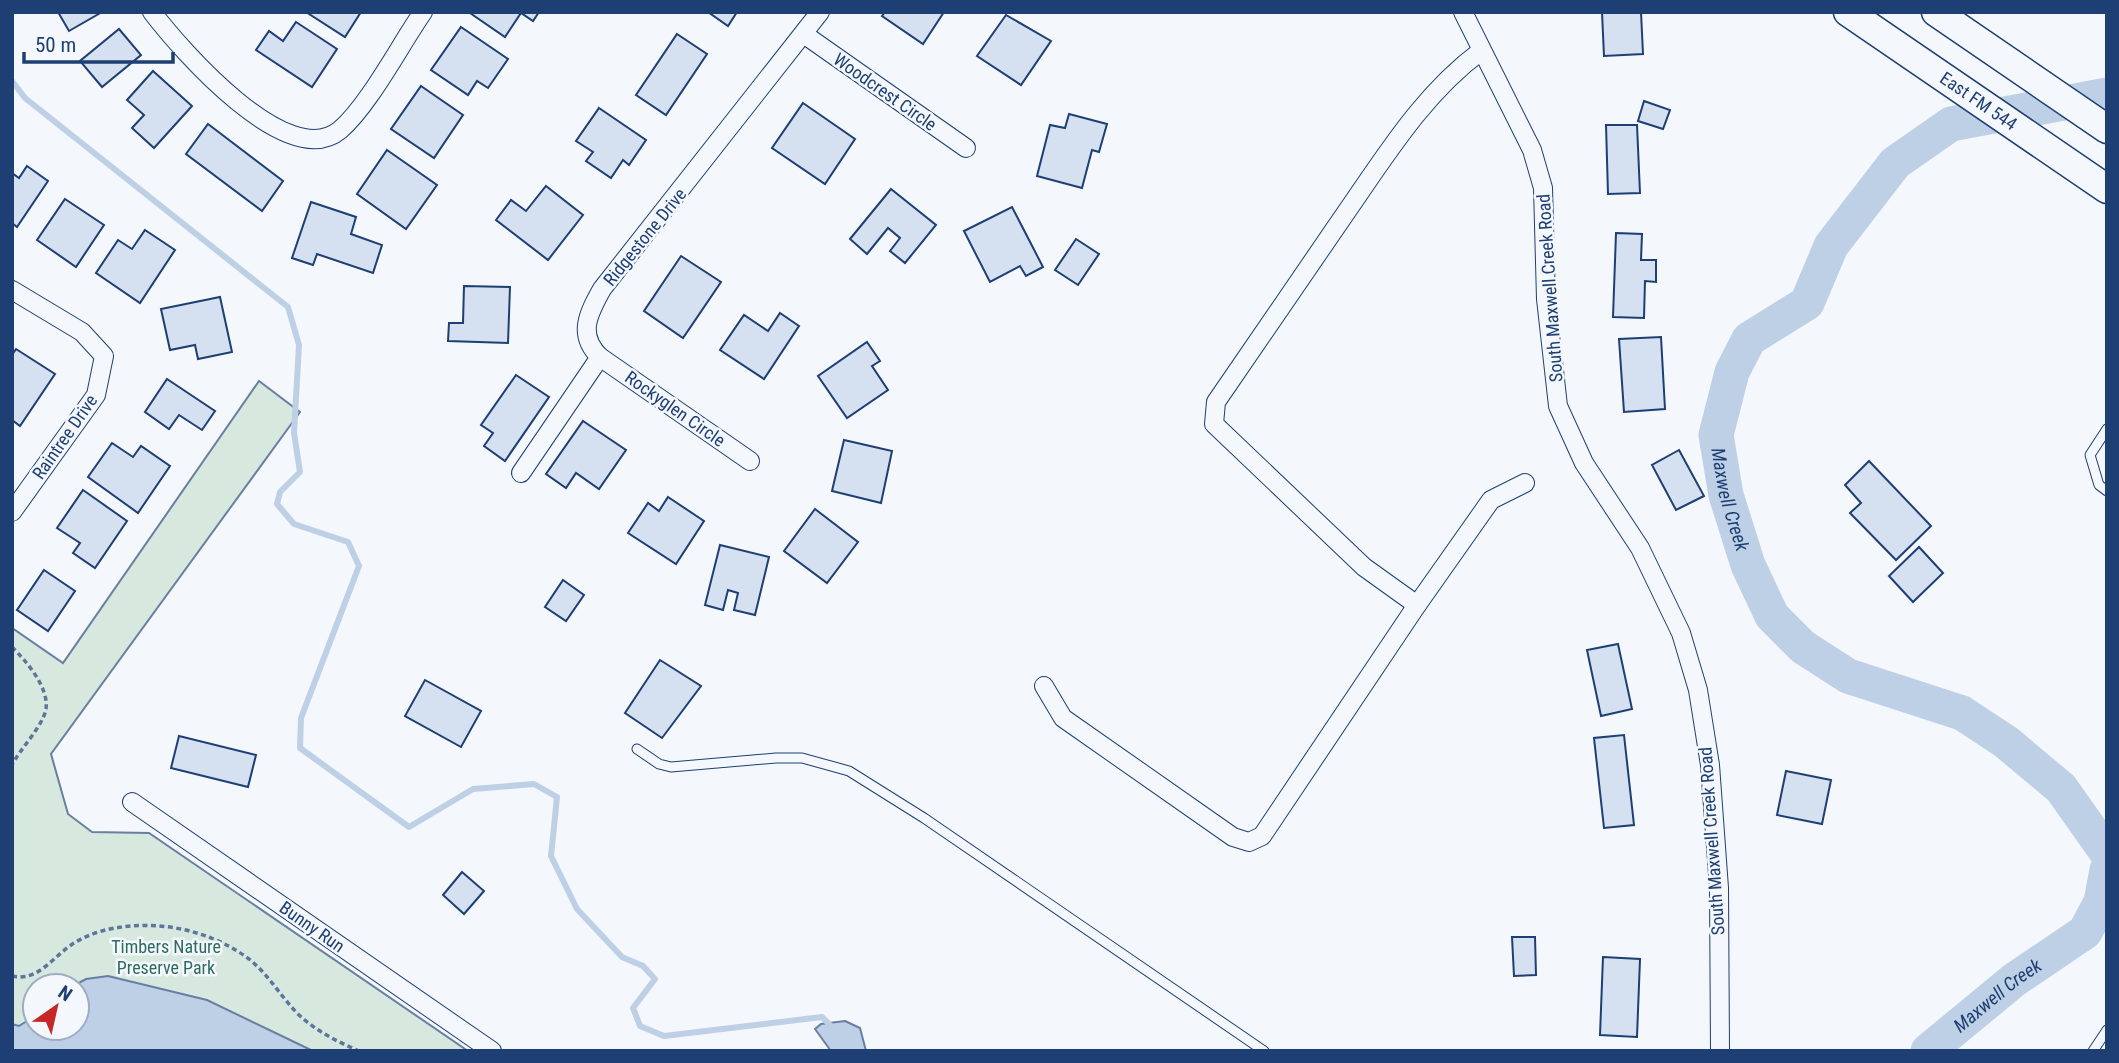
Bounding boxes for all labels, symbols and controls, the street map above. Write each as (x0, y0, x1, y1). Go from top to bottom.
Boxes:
scale bar (24, 21, 173, 65)
text: 50 m (35, 33, 76, 57)
street label: Woodcrest Circle (830, 48, 941, 135)
street label: East FM 544 (1936, 67, 2021, 134)
street label: Ridgestone Drive (599, 184, 690, 290)
street label: South Maxwell Creek Road (1532, 193, 1567, 383)
street label: Rockyglen Circle (621, 366, 729, 451)
street label: Raintree Drive (28, 390, 101, 483)
water label: Maxwell Creek (1706, 446, 1754, 555)
street label: South Maxwell Creek Road (1694, 746, 1729, 936)
street label: Bunny Run (276, 897, 349, 957)
park label: Timbers Nature Preserve Park (111, 936, 221, 978)
water label: Maxwell Creek (1949, 953, 2046, 1037)
north arrow (21, 972, 91, 1042)
text: N (54, 981, 76, 1006)

